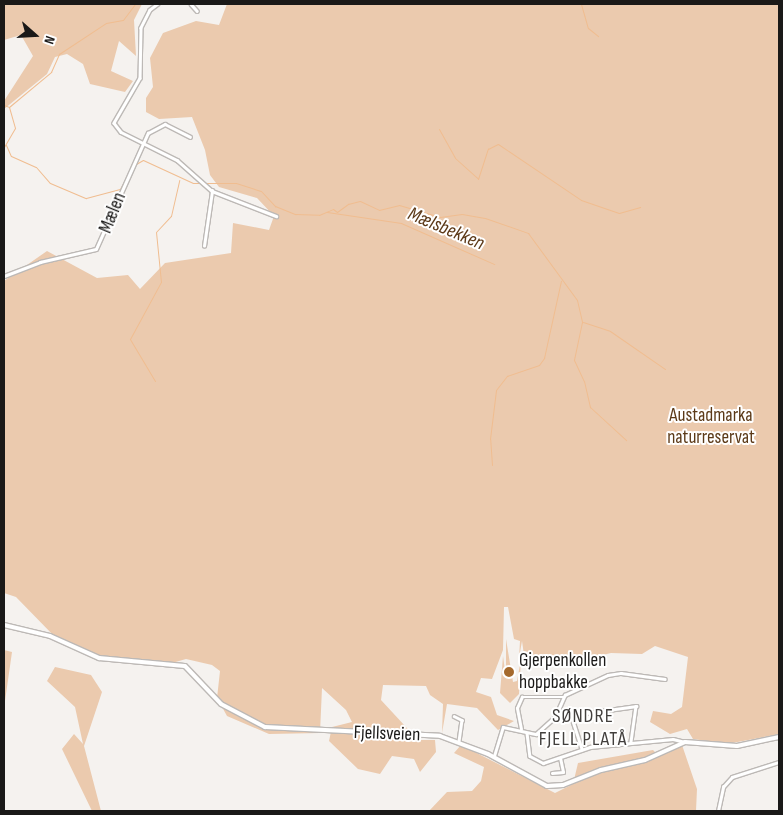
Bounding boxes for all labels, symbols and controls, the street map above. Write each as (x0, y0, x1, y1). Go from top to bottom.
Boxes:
north arrow (10, 10, 60, 60)
text: N (40, 34, 59, 46)
street label: Mælen (95, 189, 131, 237)
water label: Mælsbekken (404, 202, 488, 256)
park label: Austadmarka naturreservat (667, 405, 755, 449)
place label: Gjerpenkollen hoppbakke (519, 650, 606, 694)
marker: Gjerpenkollen hoppbakke (503, 666, 515, 678)
district label: SØNDRE FJELL PLATÅ (537, 705, 629, 752)
street label: Fjellsveien (353, 721, 421, 747)

